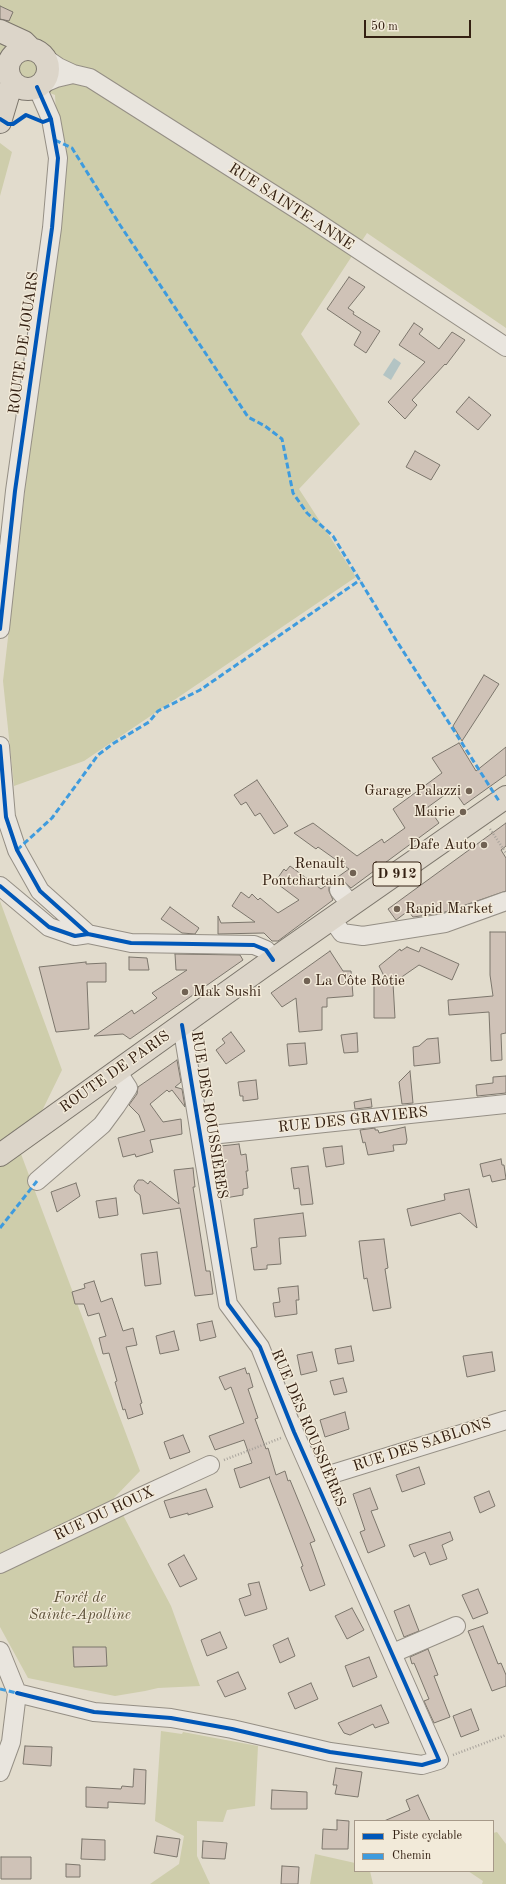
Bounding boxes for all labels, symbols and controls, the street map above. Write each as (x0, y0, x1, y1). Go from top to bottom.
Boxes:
scale bar (366, 12, 473, 38)
text: 50 m (371, 21, 398, 33)
street label: RUE SAINTE-ANNE (225, 160, 357, 254)
street label: ROUTE DE JOUARS (5, 270, 43, 416)
place label: Garage Palazzi (364, 782, 461, 800)
marker: Garage Palazzi (464, 786, 474, 796)
place label: Mairie (414, 803, 455, 821)
marker: Mairie (458, 807, 468, 817)
place label: Dafe Auto (409, 836, 476, 854)
marker: Dafe Auto (479, 840, 489, 850)
place label: Renault Pontchartain (262, 855, 345, 890)
road number: D 912 (373, 862, 421, 886)
marker: Renault Pontchartain (348, 868, 358, 878)
place label: Rapid Market (405, 900, 493, 918)
marker: Rapid Market (392, 904, 402, 914)
place label: La Côte Rôtie (315, 972, 405, 990)
marker: La Côte Rôtie (302, 976, 312, 986)
place label: Mak Sushi (193, 983, 261, 1001)
marker: Mak Sushi (180, 987, 190, 997)
street label: ROUTE DE PARIS (56, 1027, 174, 1117)
street label: RUE DES ROUSSIÈRES (187, 1030, 231, 1200)
street label: RUE DES GRAVIERS (277, 1103, 429, 1137)
street label: RUE DES ROUSSIÈRES (267, 1346, 349, 1510)
street label: RUE DES SABLONS (351, 1414, 493, 1476)
street label: RUE DU HOUX (51, 1483, 157, 1545)
park label: Forêt de Sainte-Apolline (29, 1589, 131, 1624)
legend (354, 1820, 494, 1872)
text: Piste cyclable (392, 1830, 462, 1842)
text: Chemin (392, 1850, 431, 1862)

